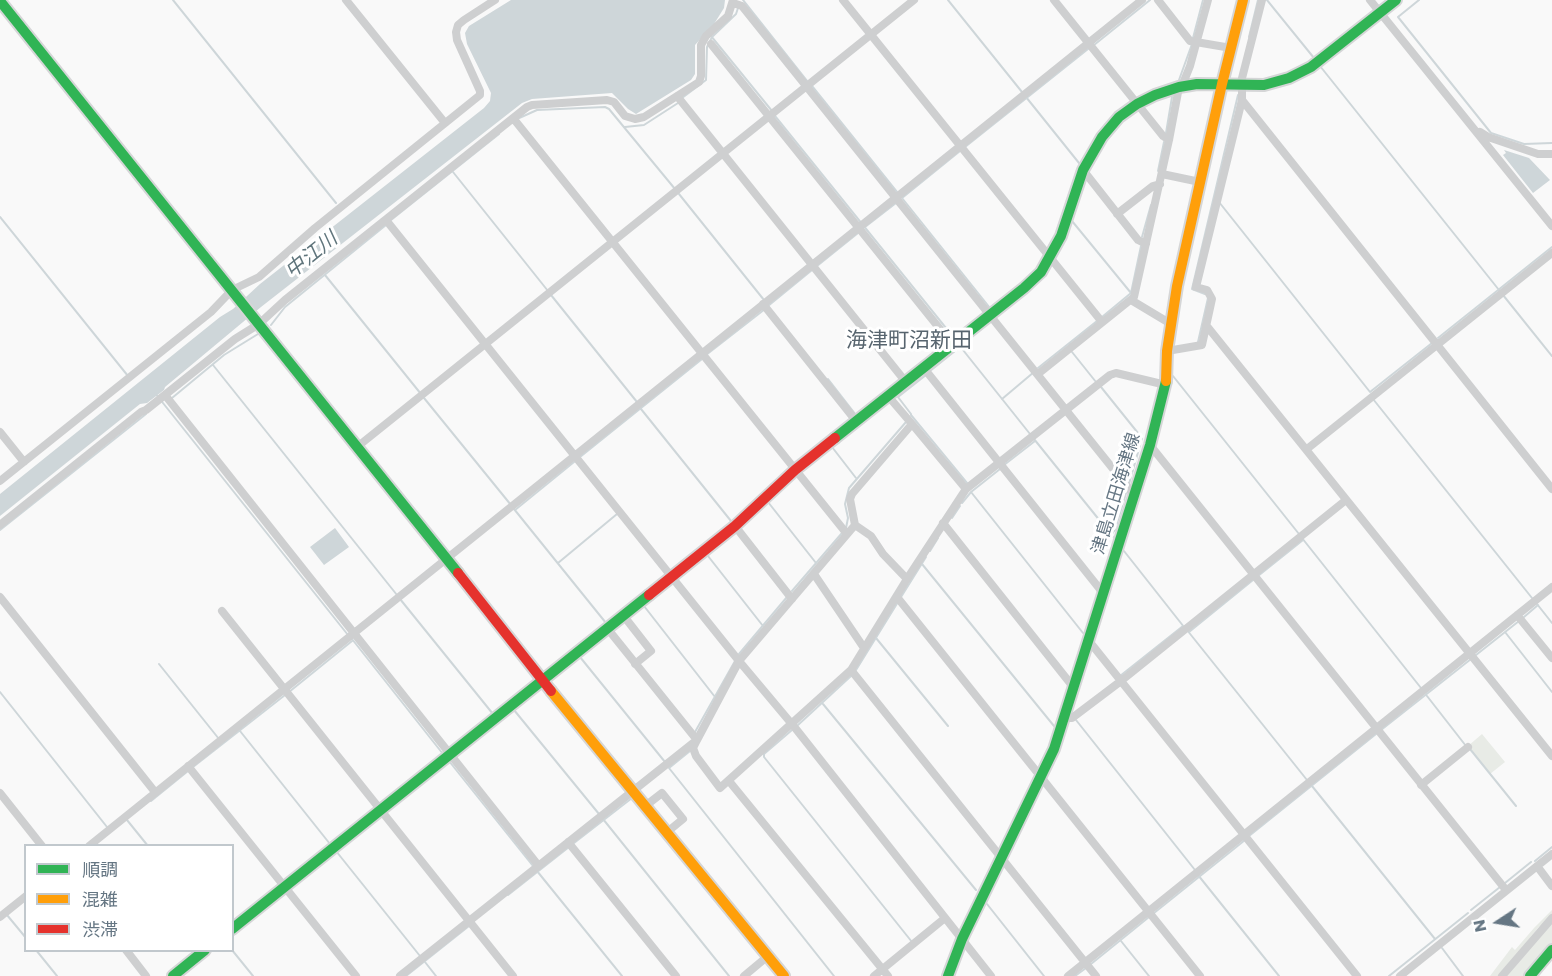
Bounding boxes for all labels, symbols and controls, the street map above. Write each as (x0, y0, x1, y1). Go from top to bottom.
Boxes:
water label: 中江川 (281, 228, 343, 284)
district label: 海津町沼新田 (846, 329, 972, 355)
street label: 津島立田海津線 (1088, 431, 1146, 557)
legend (24, 844, 234, 952)
text: 順調 (82, 857, 118, 882)
text: 混雑 (82, 887, 118, 912)
north arrow (1468, 892, 1528, 952)
text: 渋滞 (82, 917, 118, 942)
text: N (1467, 918, 1492, 934)

